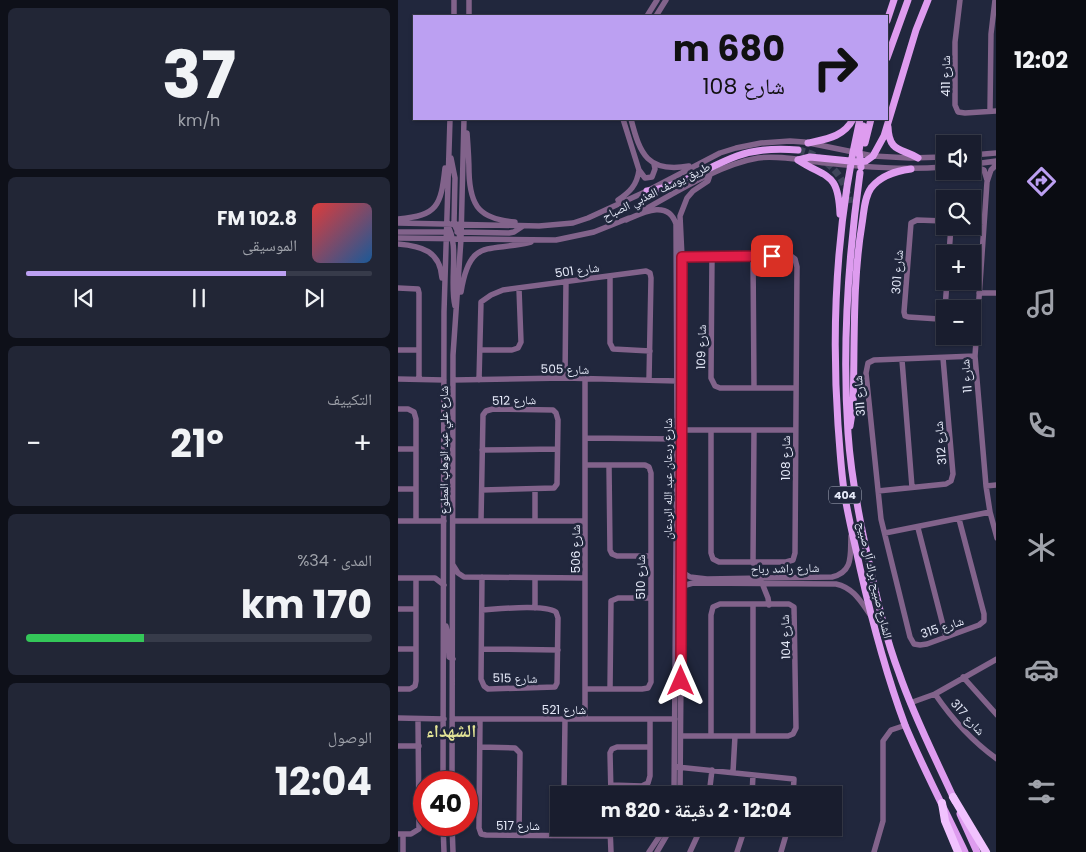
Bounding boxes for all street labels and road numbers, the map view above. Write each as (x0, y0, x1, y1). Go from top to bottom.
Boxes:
street label: شارع 411 (937, 55, 954, 97)
street label: طريق يوسف العذبي الصباح (599, 157, 714, 226)
street label: شارع 301 (887, 249, 907, 295)
street label: شارع 501 (554, 258, 601, 282)
street label: شارع 109 (692, 324, 710, 370)
street label: شارع 11 (956, 359, 976, 393)
street label: شارع 505 (541, 360, 590, 378)
street label: شارع 311 (849, 375, 869, 417)
street label: شارع علي عبد الوهاب المطوع (435, 386, 454, 514)
street label: شارع 512 (492, 391, 536, 409)
street label: شارع ردعان عبد الله الردعان (659, 418, 676, 540)
street label: شارع 312 (930, 420, 950, 466)
street label: شارع 108 (777, 435, 794, 480)
road number: 404 (829, 486, 861, 504)
street label: الشارع صبيح براك آل صبيح (853, 520, 897, 640)
street label: شارع 506 (567, 525, 584, 573)
street label: شارع 510 (632, 554, 649, 599)
street label: شارع راشد رباح (750, 559, 820, 577)
street label: شارع 315 (918, 612, 966, 642)
street label: شارع 104 (776, 614, 794, 660)
street label: شارع 515 (492, 669, 538, 687)
street label: شارع 317 (947, 695, 989, 739)
street label: شارع 521 (542, 701, 586, 718)
street label: شارع 517 (496, 817, 540, 834)

